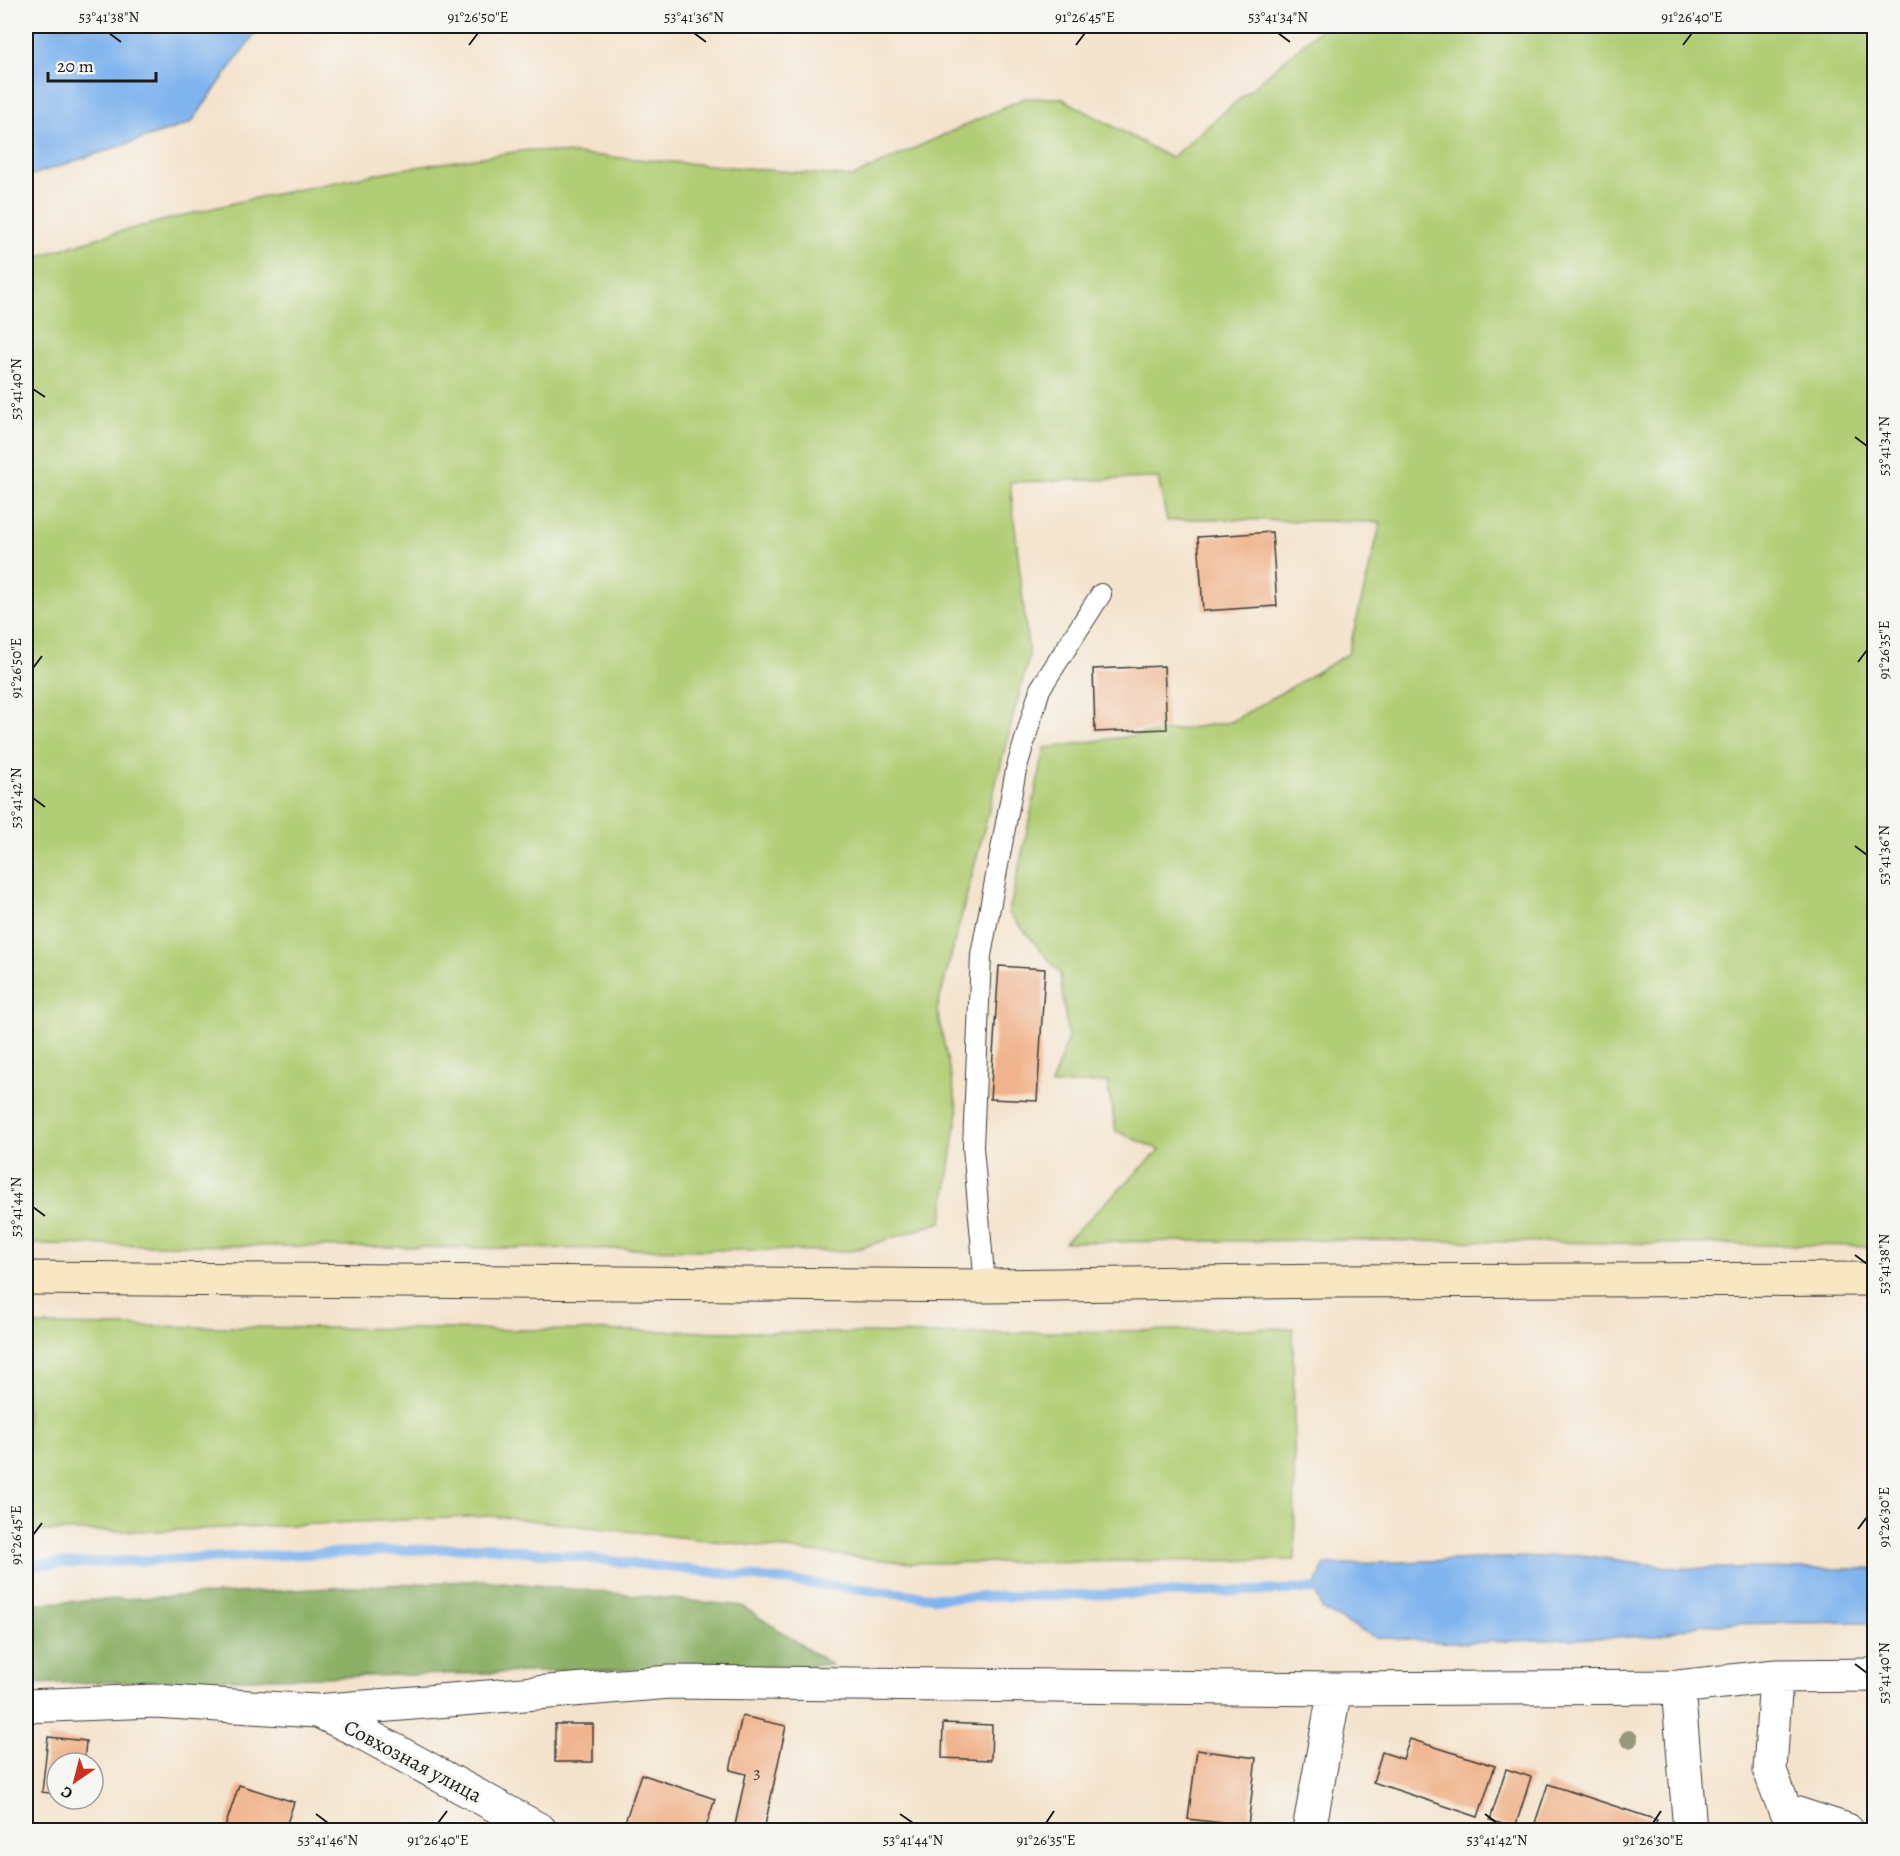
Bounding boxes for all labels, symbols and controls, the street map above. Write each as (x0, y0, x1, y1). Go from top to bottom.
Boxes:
text: 53°41'38"N (79, 7, 139, 27)
text: 91°26'50"E (448, 7, 508, 27)
text: 53°41'36"N (664, 7, 724, 27)
text: 91°26'45"E (1055, 7, 1115, 27)
text: 53°41'34"N (1248, 7, 1308, 27)
text: 91°26'40"E (1661, 7, 1723, 27)
scale bar (48, 45, 156, 83)
text: 20 m (57, 54, 94, 78)
text: 53°41'40"N (6, 358, 26, 420)
text: 53°41'34"N (1874, 416, 1894, 476)
text: 91°26'35"E (1874, 620, 1894, 680)
text: 91°26'50"E (6, 638, 26, 698)
text: 53°41'42"N (6, 767, 26, 828)
text: 53°41'36"N (1874, 825, 1894, 885)
text: 53°41'44"N (6, 1176, 26, 1237)
text: 53°41'38"N (1874, 1234, 1894, 1294)
text: 91°26'30"E (1874, 1487, 1894, 1547)
text: 91°26'45"E (6, 1505, 26, 1565)
text: 53°41'40"N (1874, 1642, 1894, 1704)
street label: Совхозная улица (339, 1713, 487, 1809)
north arrow (45, 1751, 105, 1811)
house number: 3 (753, 1760, 761, 1784)
text: С (57, 1781, 77, 1804)
text: 53°41'46"N (298, 1830, 359, 1850)
text: 91°26'40"E (407, 1830, 469, 1850)
text: 53°41'44"N (883, 1830, 944, 1850)
text: 91°26'35"E (1016, 1830, 1076, 1850)
text: 53°41'42"N (1467, 1830, 1528, 1850)
text: 91°26'30"E (1623, 1830, 1683, 1850)

